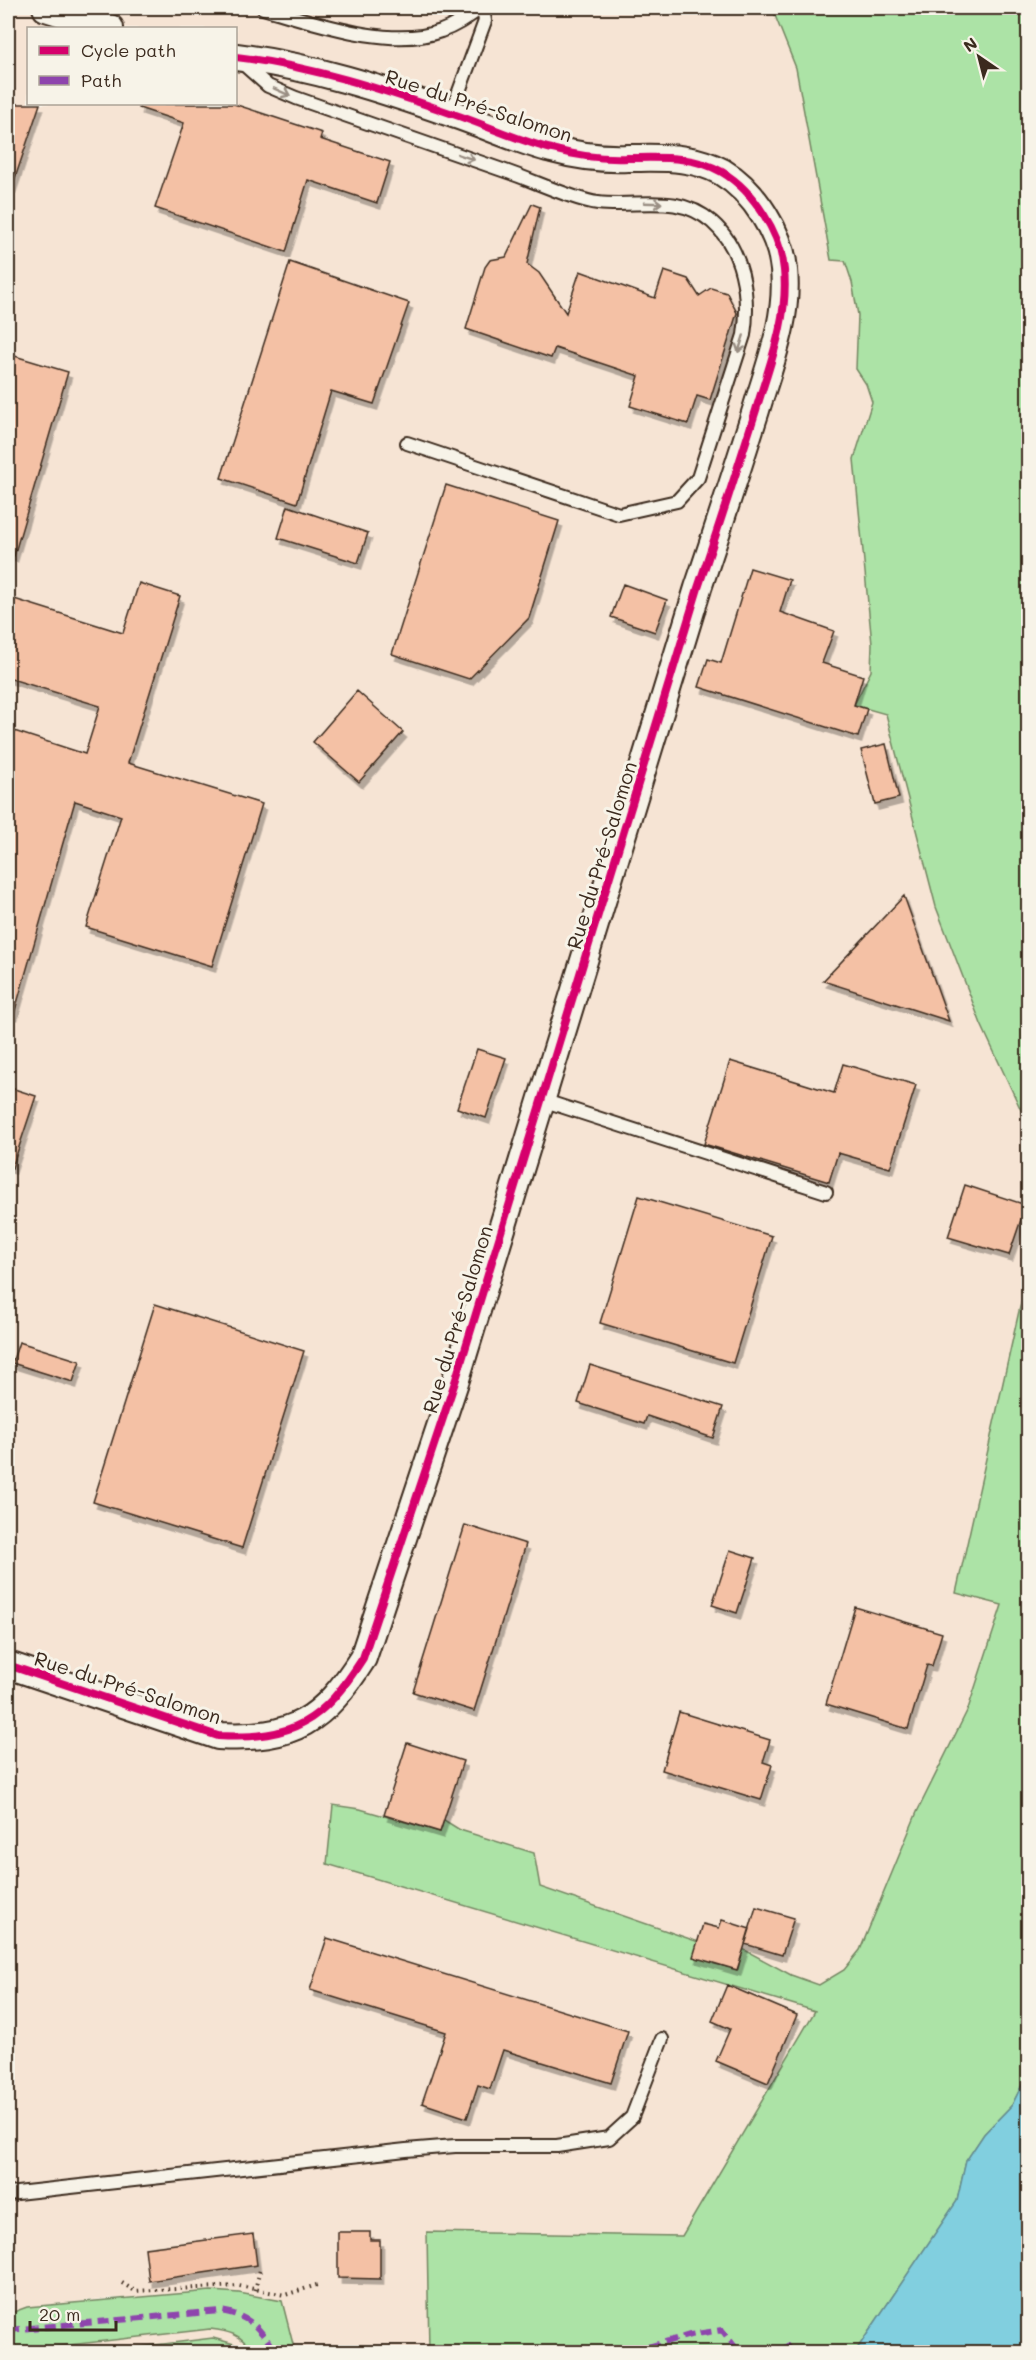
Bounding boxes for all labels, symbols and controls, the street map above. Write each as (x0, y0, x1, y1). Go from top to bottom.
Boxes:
legend (27, 27, 237, 105)
north arrow (949, 27, 1009, 87)
text: N (959, 32, 981, 56)
text: Cycle path (81, 38, 176, 62)
street label: Rue du Pré-Salomon (382, 62, 576, 148)
text: Path (81, 68, 121, 92)
one-way arrow (273, 87, 291, 98)
one-way arrow (456, 153, 475, 164)
one-way arrow (643, 197, 663, 208)
one-way arrow (735, 334, 746, 353)
street label: Rue du Pré-Salomon (560, 758, 642, 952)
street label: Rue du Pré-Salomon (416, 1222, 498, 1416)
street label: Rue du Pré-Salomon (31, 1644, 225, 1730)
scale bar (30, 2294, 116, 2332)
text: 20 m (39, 2302, 80, 2326)

